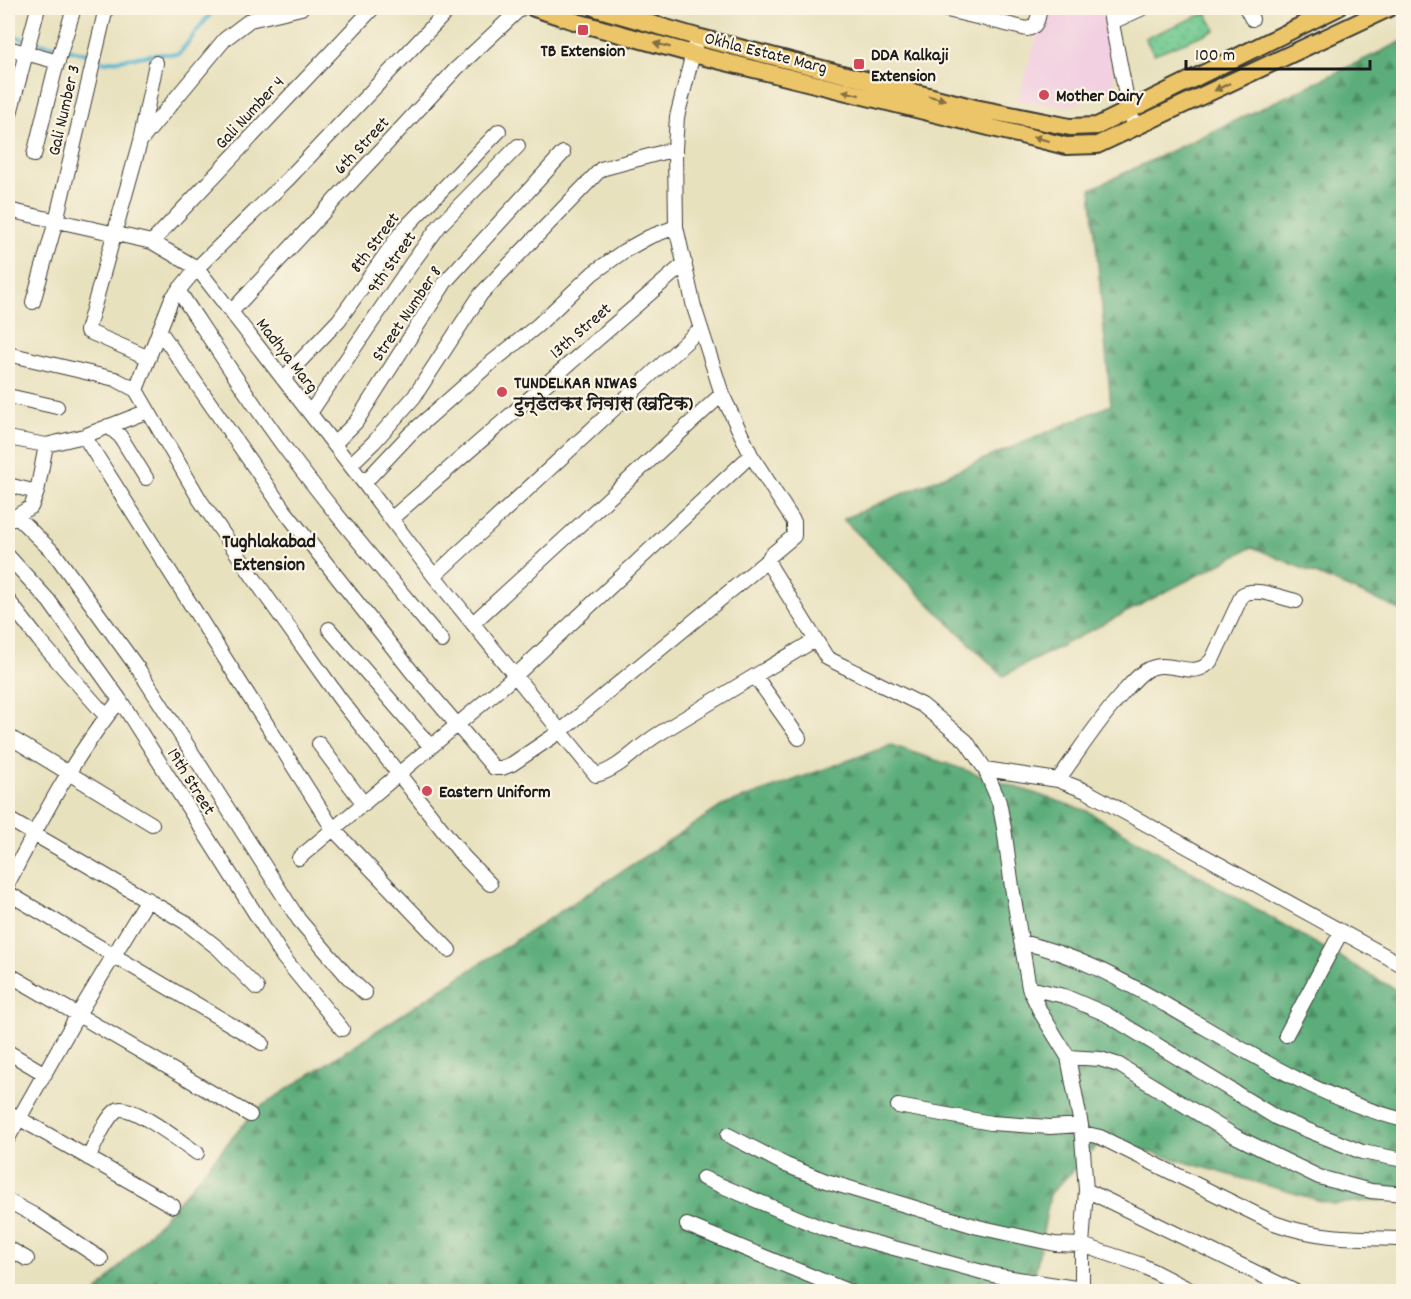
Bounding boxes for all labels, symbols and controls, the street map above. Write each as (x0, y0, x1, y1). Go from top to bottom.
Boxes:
marker: TB Extension (576, 23, 590, 37)
street label: Okhla Estate Marg (701, 27, 830, 82)
scale bar (1186, 33, 1370, 71)
place label: TB Extension (541, 40, 625, 65)
one-way arrow (653, 40, 671, 50)
place label: DDA Kalkaji Extension (871, 44, 949, 90)
text: 100 m (1195, 44, 1235, 69)
marker: DDA Kalkaji Extension (852, 57, 866, 71)
street label: Gali Number 3 (43, 63, 88, 159)
street label: Gali Number 4 (210, 71, 291, 156)
one-way arrow (1214, 83, 1231, 92)
place label: Mother Dairy (1056, 85, 1144, 110)
one-way arrow (842, 87, 861, 97)
marker: Mother Dairy (1037, 88, 1051, 102)
one-way arrow (928, 94, 946, 103)
street label: 6th Street (329, 112, 397, 181)
one-way arrow (1032, 134, 1050, 144)
street label: 8th Street (345, 208, 407, 279)
street label: 9th Street (362, 227, 424, 300)
street label: Street Number 8 (367, 262, 449, 367)
street label: 13th Street (545, 298, 618, 366)
street label: Madhya Marg (249, 314, 323, 399)
place label: TUNDELKAR NIWAS टुन्डेलकर निवास (खटिक) (513, 372, 693, 418)
marker: TUNDELKAR NIWAS टुन्डेलकर निवास (खटिक) (495, 385, 509, 399)
district label: Tughlakabad Extension (222, 529, 316, 580)
street label: 19th Street (159, 744, 221, 821)
place label: Eastern Uniform (439, 781, 551, 806)
marker: Eastern Uniform (420, 784, 434, 798)

